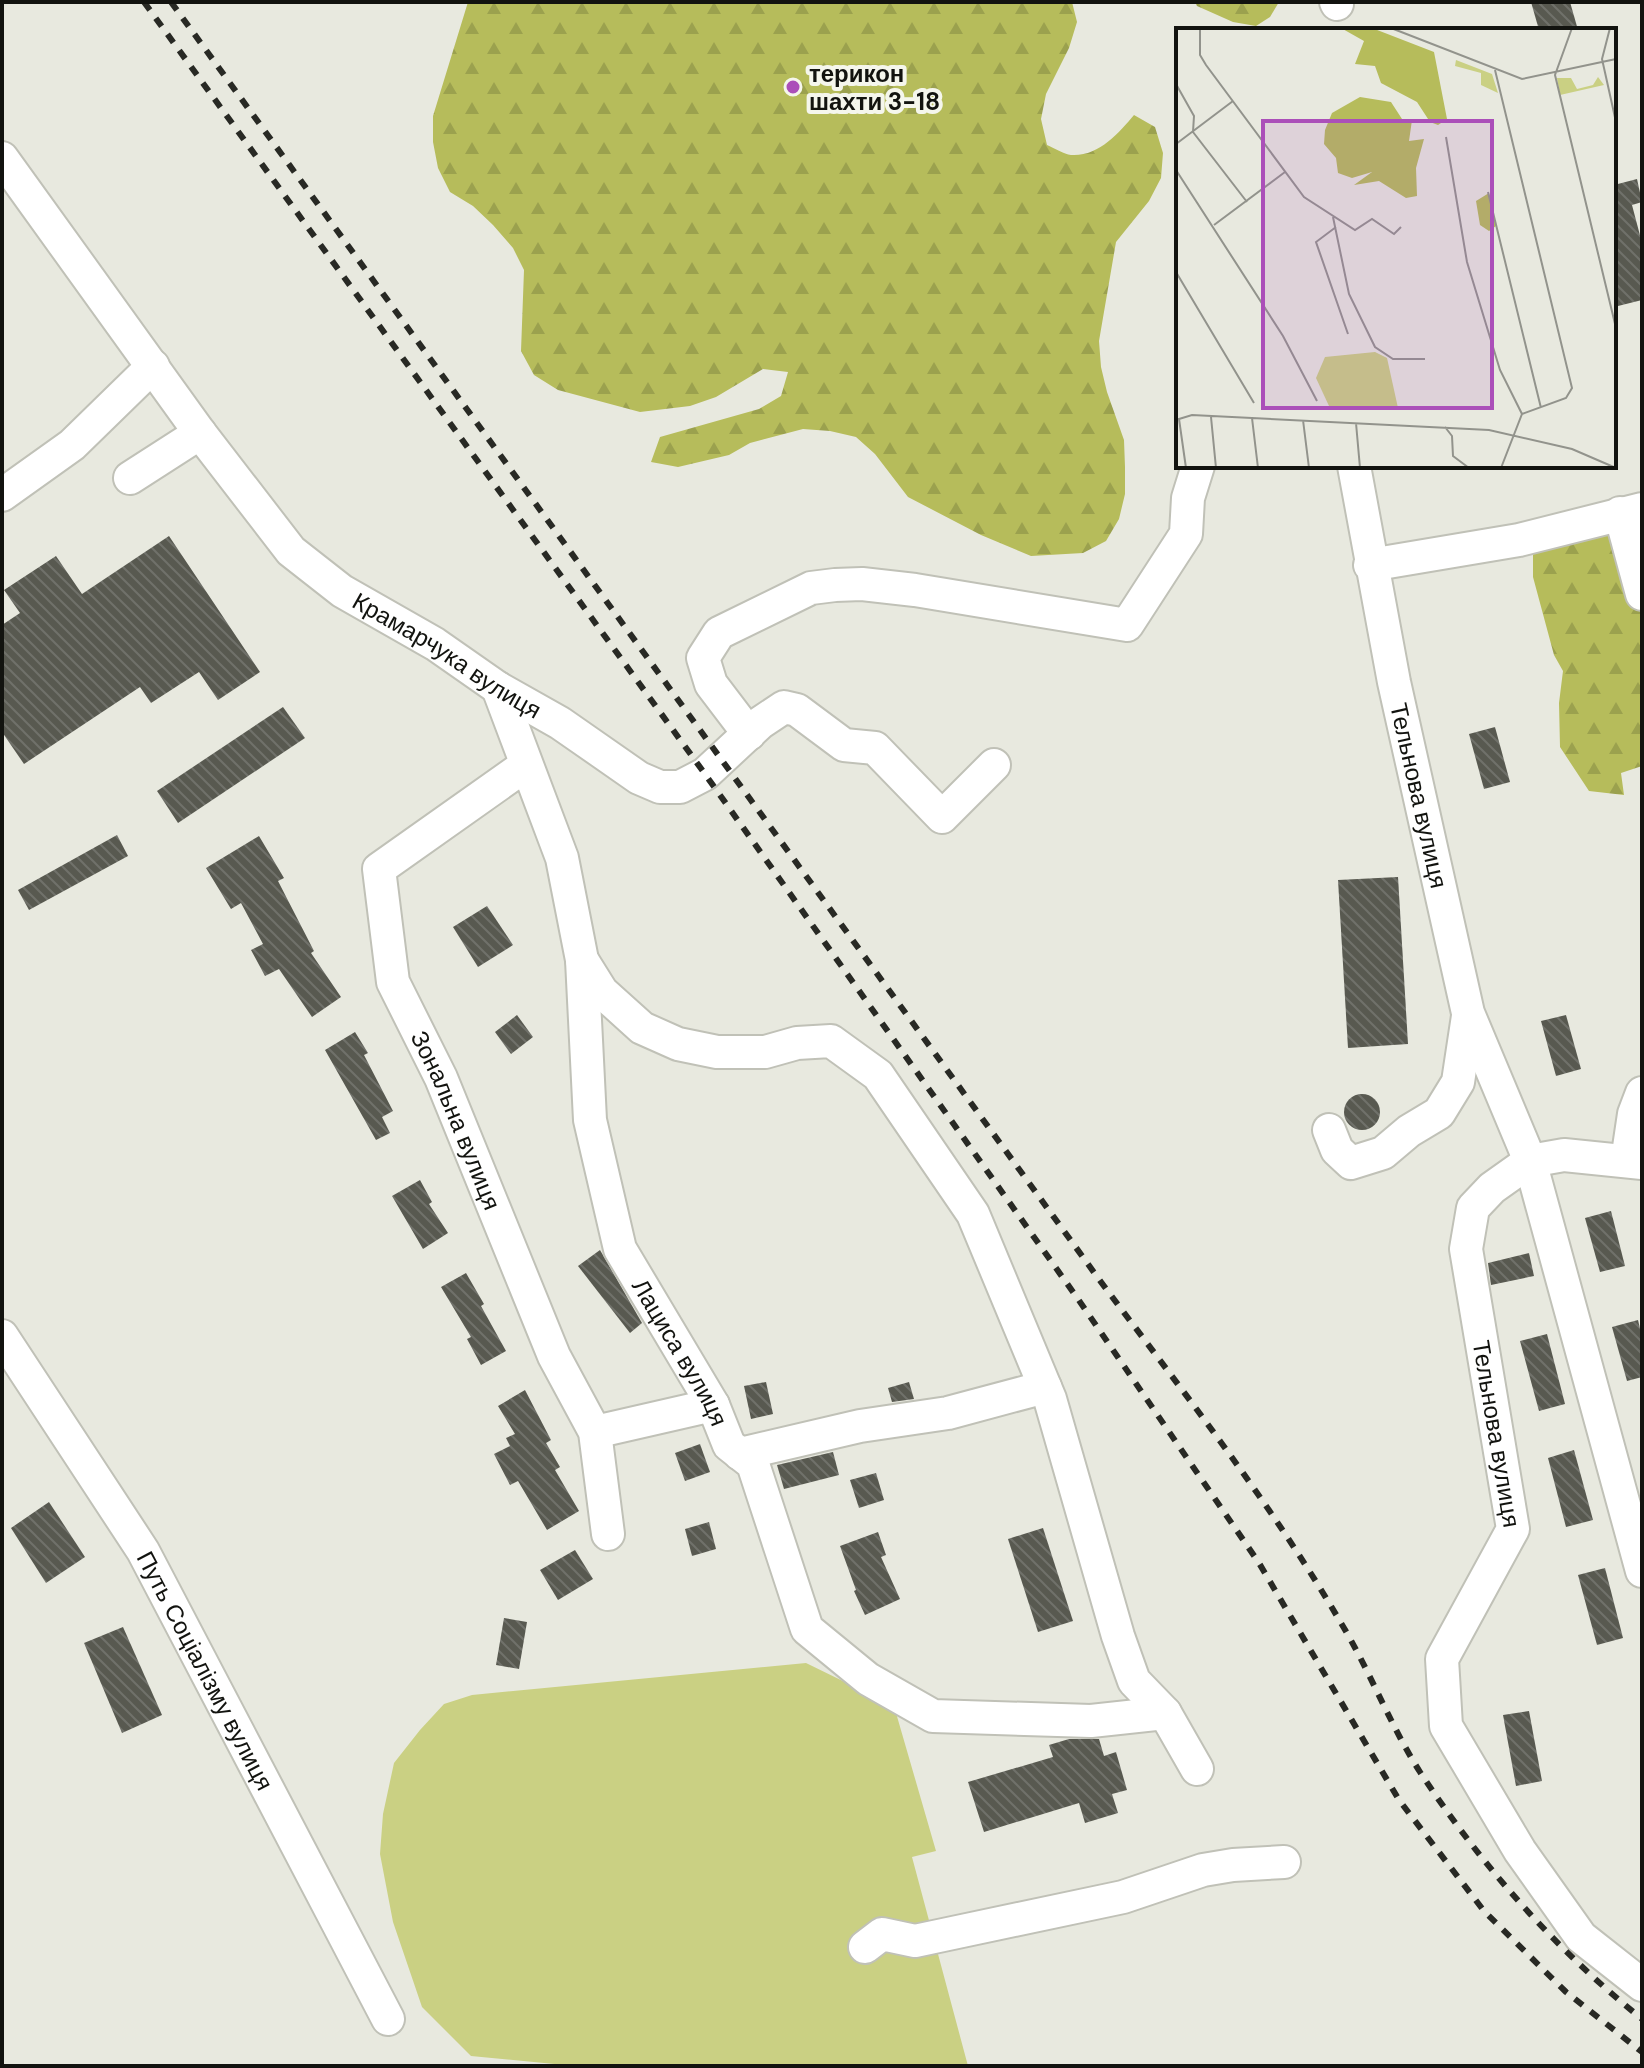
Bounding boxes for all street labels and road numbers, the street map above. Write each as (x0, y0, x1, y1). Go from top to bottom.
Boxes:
street label: Крамарчука вулиця (347, 585, 547, 725)
street label: Тельнова вулиця (1384, 700, 1455, 891)
street label: Зональна вулиця (404, 1025, 508, 1214)
street label: Лациса вулиця (626, 1273, 735, 1430)
street label: Тельнова вулиця (1466, 1338, 1528, 1530)
street label: Путь Соціалізму вулиця (130, 1546, 281, 1795)

